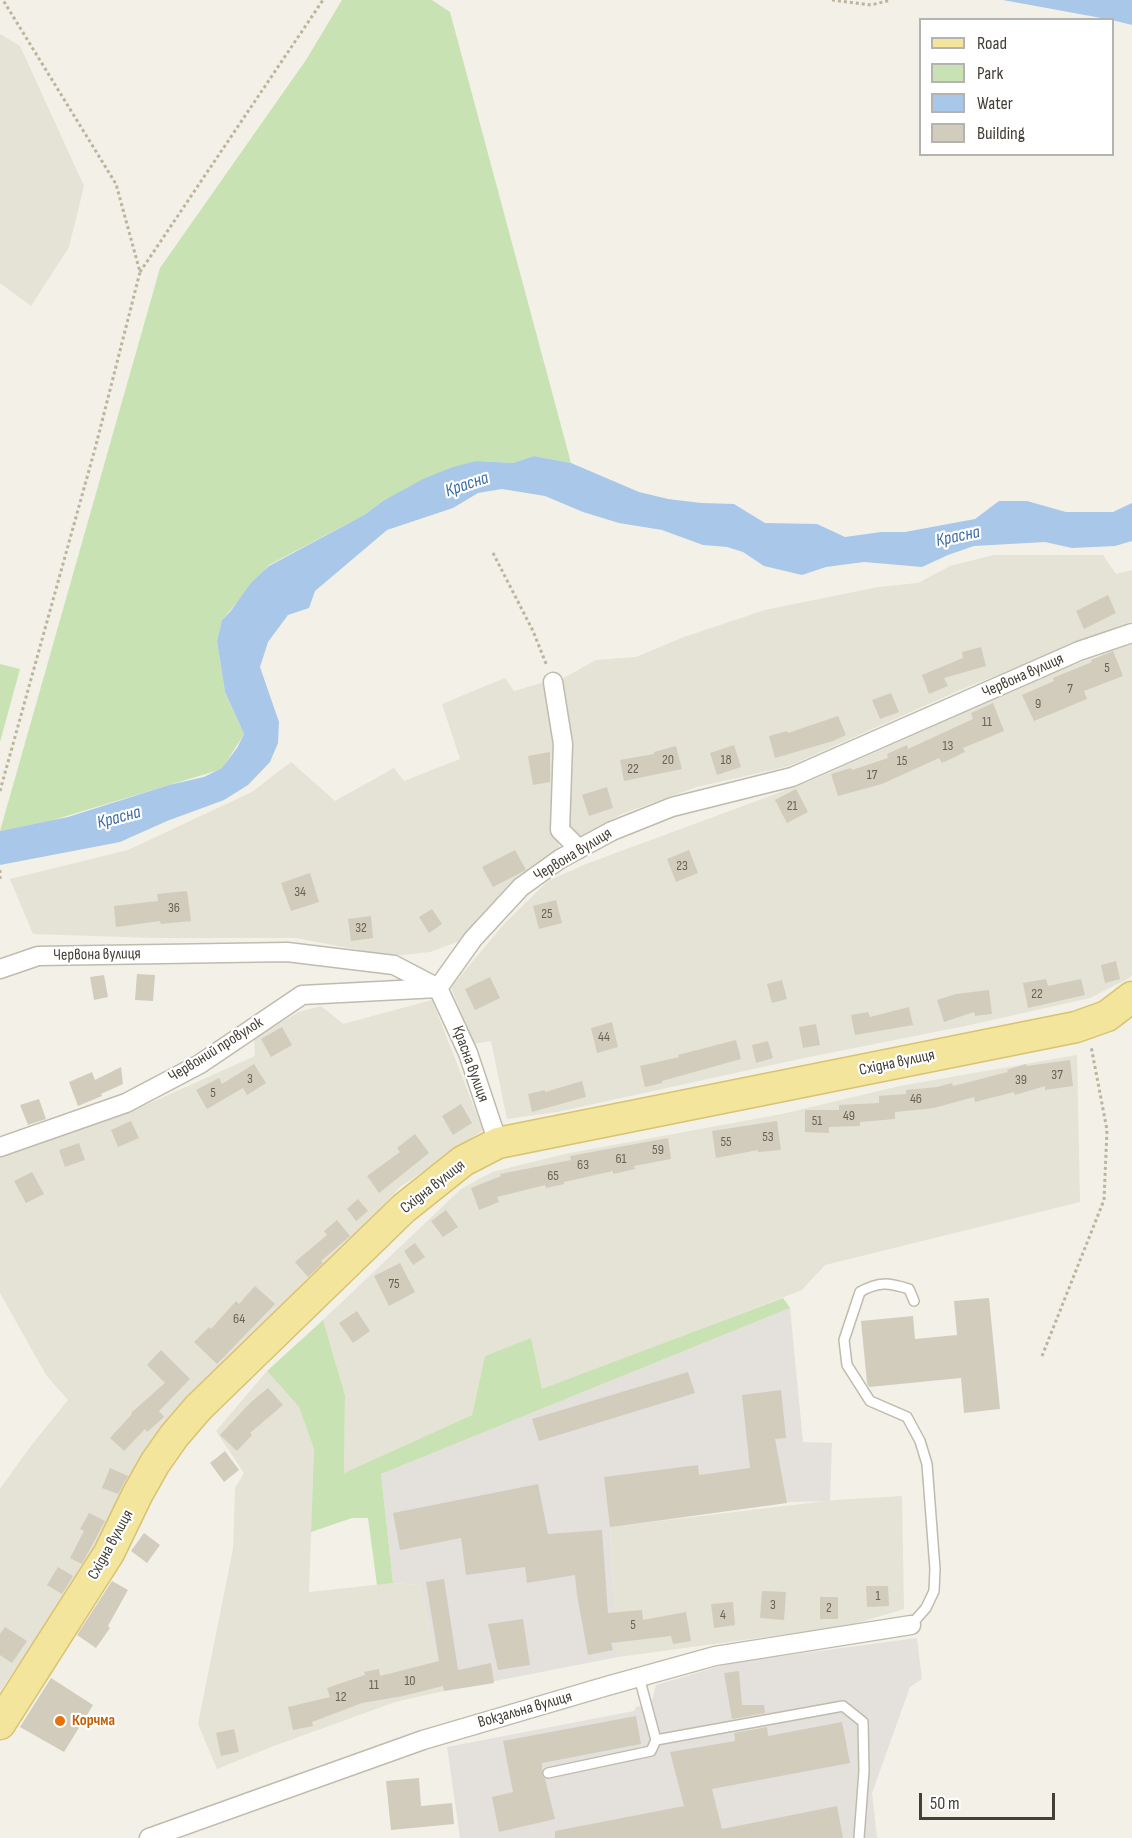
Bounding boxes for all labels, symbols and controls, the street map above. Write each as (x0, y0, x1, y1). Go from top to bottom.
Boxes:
legend (919, 18, 1114, 156)
text: Road (977, 33, 1007, 54)
text: Park (977, 63, 1003, 84)
text: Water (977, 93, 1013, 114)
text: Building (977, 123, 1025, 144)
water label: Красна (443, 468, 491, 502)
water label: Красна (934, 522, 982, 552)
street label: Червона вулиця (979, 649, 1067, 703)
house number: 5 (1104, 660, 1110, 676)
house number: 7 (1067, 681, 1073, 697)
house number: 9 (1035, 696, 1041, 712)
house number: 11 (982, 714, 992, 730)
house number: 13 (943, 738, 953, 754)
house number: 20 (662, 752, 674, 768)
house number: 18 (720, 752, 732, 768)
house number: 15 (897, 753, 907, 769)
house number: 22 (627, 761, 639, 777)
house number: 17 (867, 767, 877, 783)
house number: 21 (787, 798, 797, 814)
water label: Красна (95, 802, 143, 834)
street label: Червона вулиця (531, 824, 615, 886)
house number: 23 (676, 858, 688, 874)
house number: 34 (294, 884, 306, 900)
house number: 36 (168, 900, 180, 916)
house number: 25 (541, 906, 553, 922)
house number: 32 (355, 920, 367, 936)
street label: Червона вулиця (53, 945, 141, 965)
house number: 22 (1031, 986, 1043, 1002)
street label: Червоний провулок (165, 1013, 267, 1087)
street label: Красна вулиця (447, 1023, 493, 1105)
house number: 44 (598, 1029, 610, 1045)
street label: Східна вулиця (857, 1046, 937, 1080)
house number: 37 (1051, 1067, 1063, 1083)
house number: 3 (247, 1071, 253, 1087)
house number: 39 (1015, 1072, 1027, 1088)
house number: 5 (210, 1085, 216, 1101)
house number: 46 (910, 1091, 922, 1107)
house number: 49 (843, 1108, 855, 1124)
house number: 51 (812, 1113, 822, 1129)
house number: 53 (762, 1129, 774, 1145)
house number: 55 (720, 1134, 732, 1150)
house number: 59 (652, 1142, 664, 1158)
house number: 61 (615, 1151, 627, 1167)
street label: Східна вулиця (397, 1156, 469, 1218)
house number: 63 (577, 1157, 589, 1173)
house number: 65 (547, 1168, 559, 1184)
house number: 75 (388, 1276, 400, 1292)
house number: 64 (233, 1311, 245, 1327)
street label: Східна вулиця (84, 1507, 138, 1583)
house number: 1 (876, 1588, 880, 1604)
house number: 3 (770, 1597, 776, 1613)
house number: 2 (826, 1600, 832, 1616)
house number: 4 (720, 1607, 726, 1623)
house number: 5 (630, 1617, 636, 1633)
house number: 10 (404, 1673, 416, 1689)
house number: 11 (369, 1677, 379, 1693)
street label: Вокзальна вулиця (476, 1687, 574, 1733)
house number: 12 (336, 1689, 346, 1705)
place label: Корчма (72, 1711, 115, 1731)
marker: Корчма (53, 1714, 67, 1728)
scale bar (922, 1781, 1058, 1819)
text: 50 m (930, 1793, 960, 1814)

